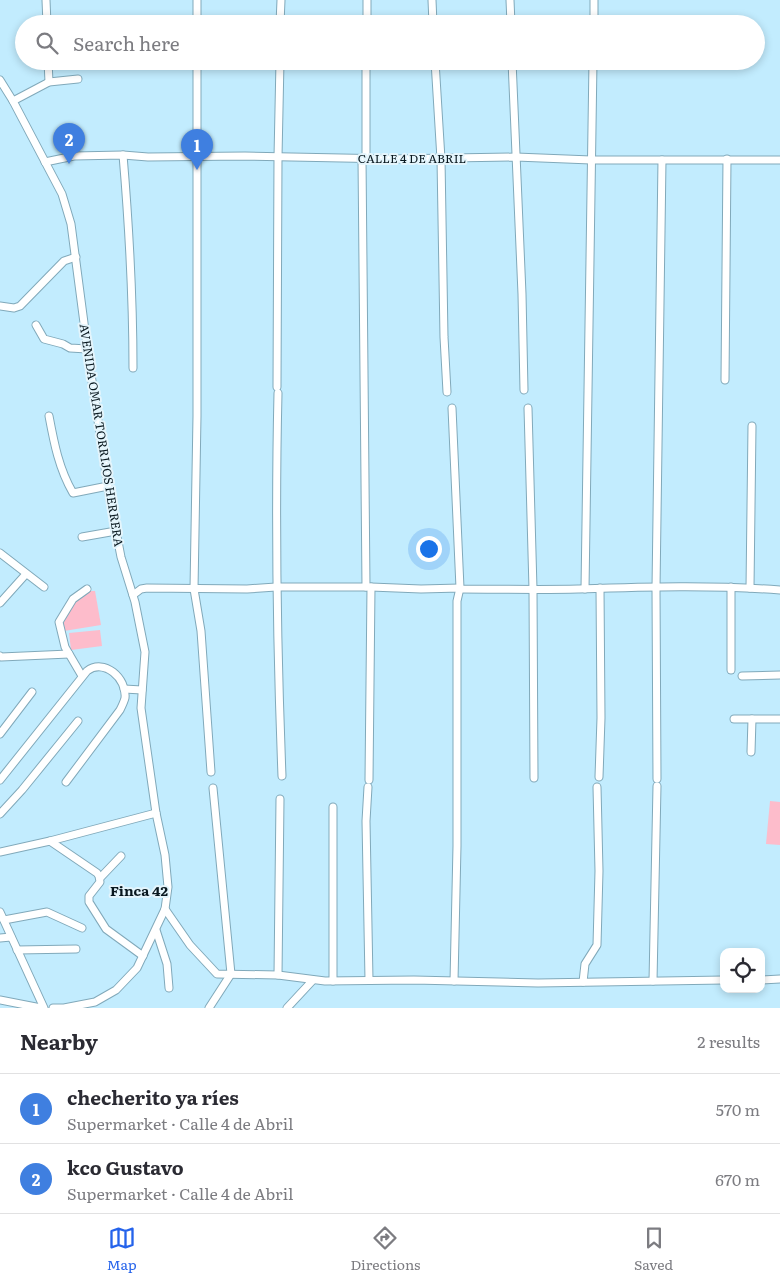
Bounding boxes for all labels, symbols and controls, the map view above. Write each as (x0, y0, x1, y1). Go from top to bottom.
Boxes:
search box (15, 15, 765, 70)
icon: search (33, 29, 61, 57)
text: Search here (73, 29, 180, 57)
pin: 2 (53, 123, 85, 164)
pin: 1 (181, 129, 213, 170)
street label: CALLE 4 DE ABRIL (358, 149, 466, 167)
street label: AVENIDA OMAR TORRIJOS HERRERA (75, 322, 129, 548)
your location (416, 536, 442, 562)
district label: Finca 42 (110, 880, 169, 900)
map controls (720, 948, 765, 993)
button: locate (720, 948, 765, 993)
text: Nearby (20, 1025, 98, 1056)
text: 2 results (697, 1029, 760, 1053)
text: checherito ya ríes (67, 1083, 239, 1111)
text: 1 (33, 1097, 39, 1121)
text: 570 m (716, 1097, 760, 1121)
text: Supermarket · Calle 4 de Abril (67, 1111, 293, 1135)
text: kco Gustavo (67, 1153, 184, 1181)
text: 2 (32, 1167, 40, 1191)
text: 670 m (715, 1167, 760, 1191)
text: Supermarket · Calle 4 de Abril (67, 1181, 293, 1205)
tab: Map (107, 1224, 137, 1274)
tab: Directions (350, 1224, 420, 1274)
tab: Saved (634, 1224, 673, 1274)

